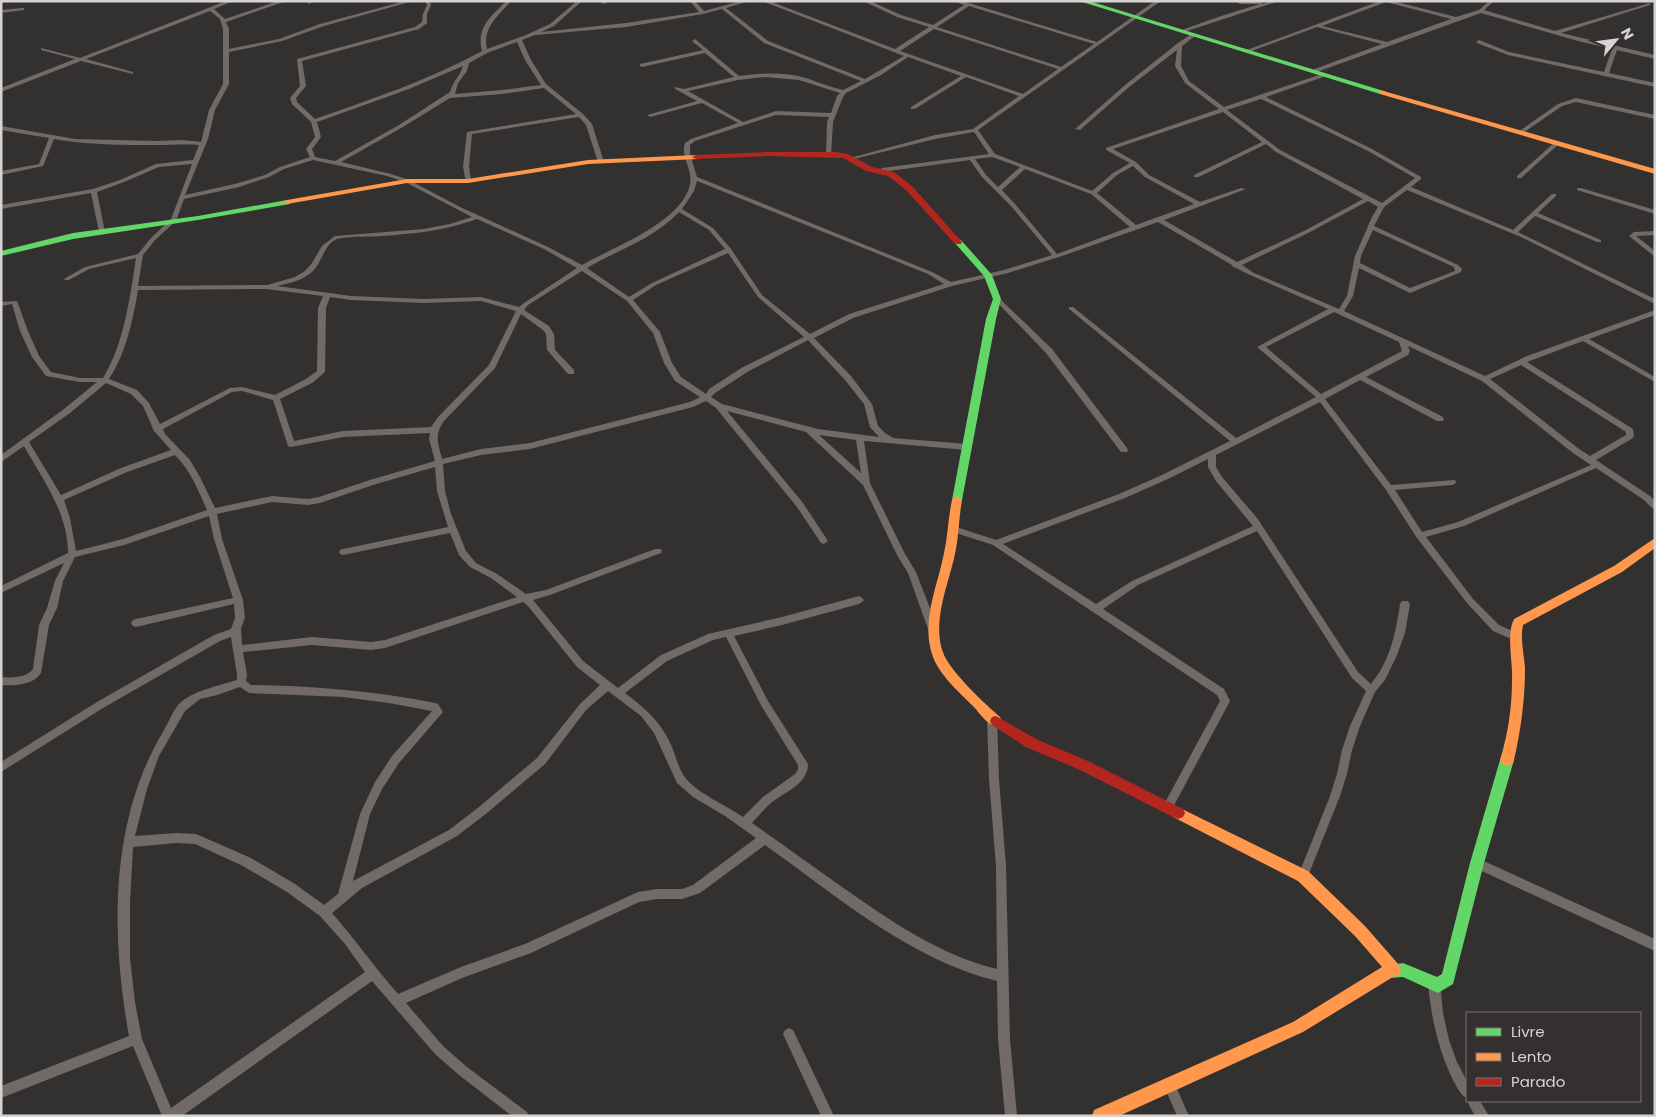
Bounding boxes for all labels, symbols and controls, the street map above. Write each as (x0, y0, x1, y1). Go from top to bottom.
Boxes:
north arrow (1591, 15, 1641, 65)
text: N (1616, 24, 1639, 43)
legend (1466, 1012, 1641, 1102)
text: Livre (1511, 1021, 1544, 1042)
text: Lento (1511, 1046, 1551, 1067)
text: Parado (1511, 1071, 1565, 1092)

